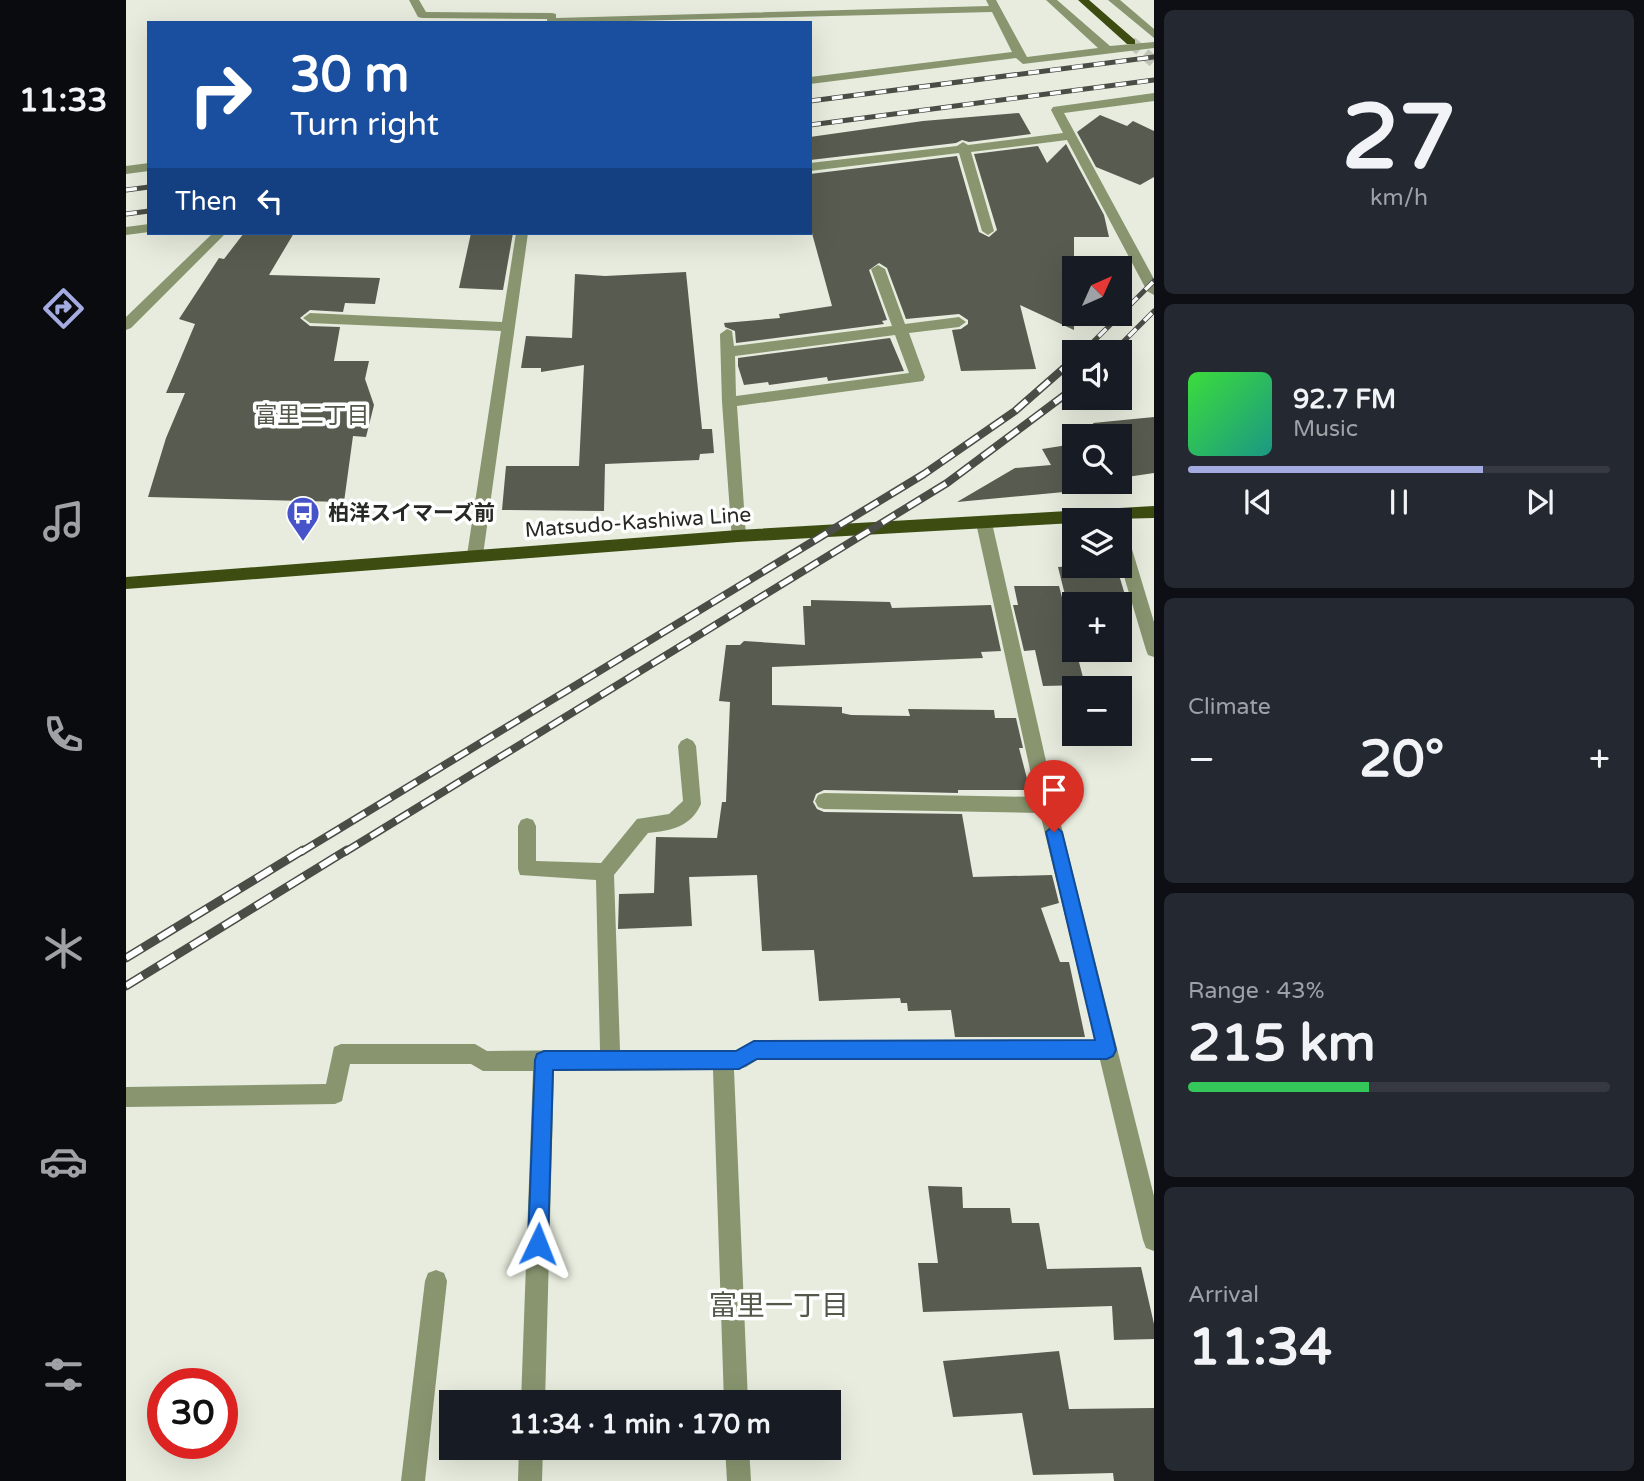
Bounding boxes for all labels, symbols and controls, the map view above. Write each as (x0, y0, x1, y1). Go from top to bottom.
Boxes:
text: 30 m (290, 46, 409, 105)
icon: right (175, 49, 266, 140)
text: 11:33 (19, 82, 107, 120)
text: 27 (1342, 83, 1456, 193)
text: Turn right (290, 106, 439, 144)
icon: left (251, 182, 289, 220)
text: km/h (1370, 184, 1428, 212)
text: Then (175, 186, 237, 217)
north arrow (1062, 256, 1132, 326)
map controls (1062, 256, 1132, 746)
icon: directions (39, 284, 88, 333)
button: sound (1062, 340, 1132, 410)
text: 92.7 FM (1293, 384, 1396, 415)
district label: 富里二丁目 (255, 402, 370, 430)
text: Music (1293, 415, 1358, 443)
button: search (1062, 424, 1132, 494)
icon: previous (1239, 483, 1277, 521)
icon: pause (1380, 483, 1418, 521)
icon: next (1521, 483, 1559, 521)
bus stop icon: 柏洋スイマーズ前 (284, 494, 322, 543)
icon: music (39, 497, 88, 546)
place label: 柏洋スイマーズ前 (328, 501, 495, 526)
street label: Matsudo-Kashiwa Line (524, 502, 752, 543)
button: layers (1062, 508, 1132, 578)
button: + (1062, 592, 1132, 662)
button: − (1062, 676, 1132, 746)
text: Climate (1188, 693, 1271, 721)
icon: phone (39, 710, 88, 759)
text: 20° (1359, 728, 1444, 791)
text: − (1188, 737, 1215, 783)
text: + (1589, 737, 1610, 783)
pin (1024, 760, 1084, 832)
icon: arrive (1035, 771, 1073, 809)
icon: climate (39, 924, 88, 973)
text: Range · 43% (1188, 977, 1324, 1005)
text: 215 km (1188, 1012, 1376, 1075)
icon: car (39, 1137, 88, 1186)
position arrow (501, 1207, 575, 1281)
text: Arrival (1188, 1281, 1259, 1309)
district label: 富里一丁目 (709, 1289, 849, 1323)
text: 11:34 (1188, 1316, 1332, 1379)
icon: filters (39, 1350, 88, 1399)
speed limit sign: 30 (147, 1368, 238, 1459)
text: 11:34 · 1 min · 170 m (509, 1409, 771, 1440)

